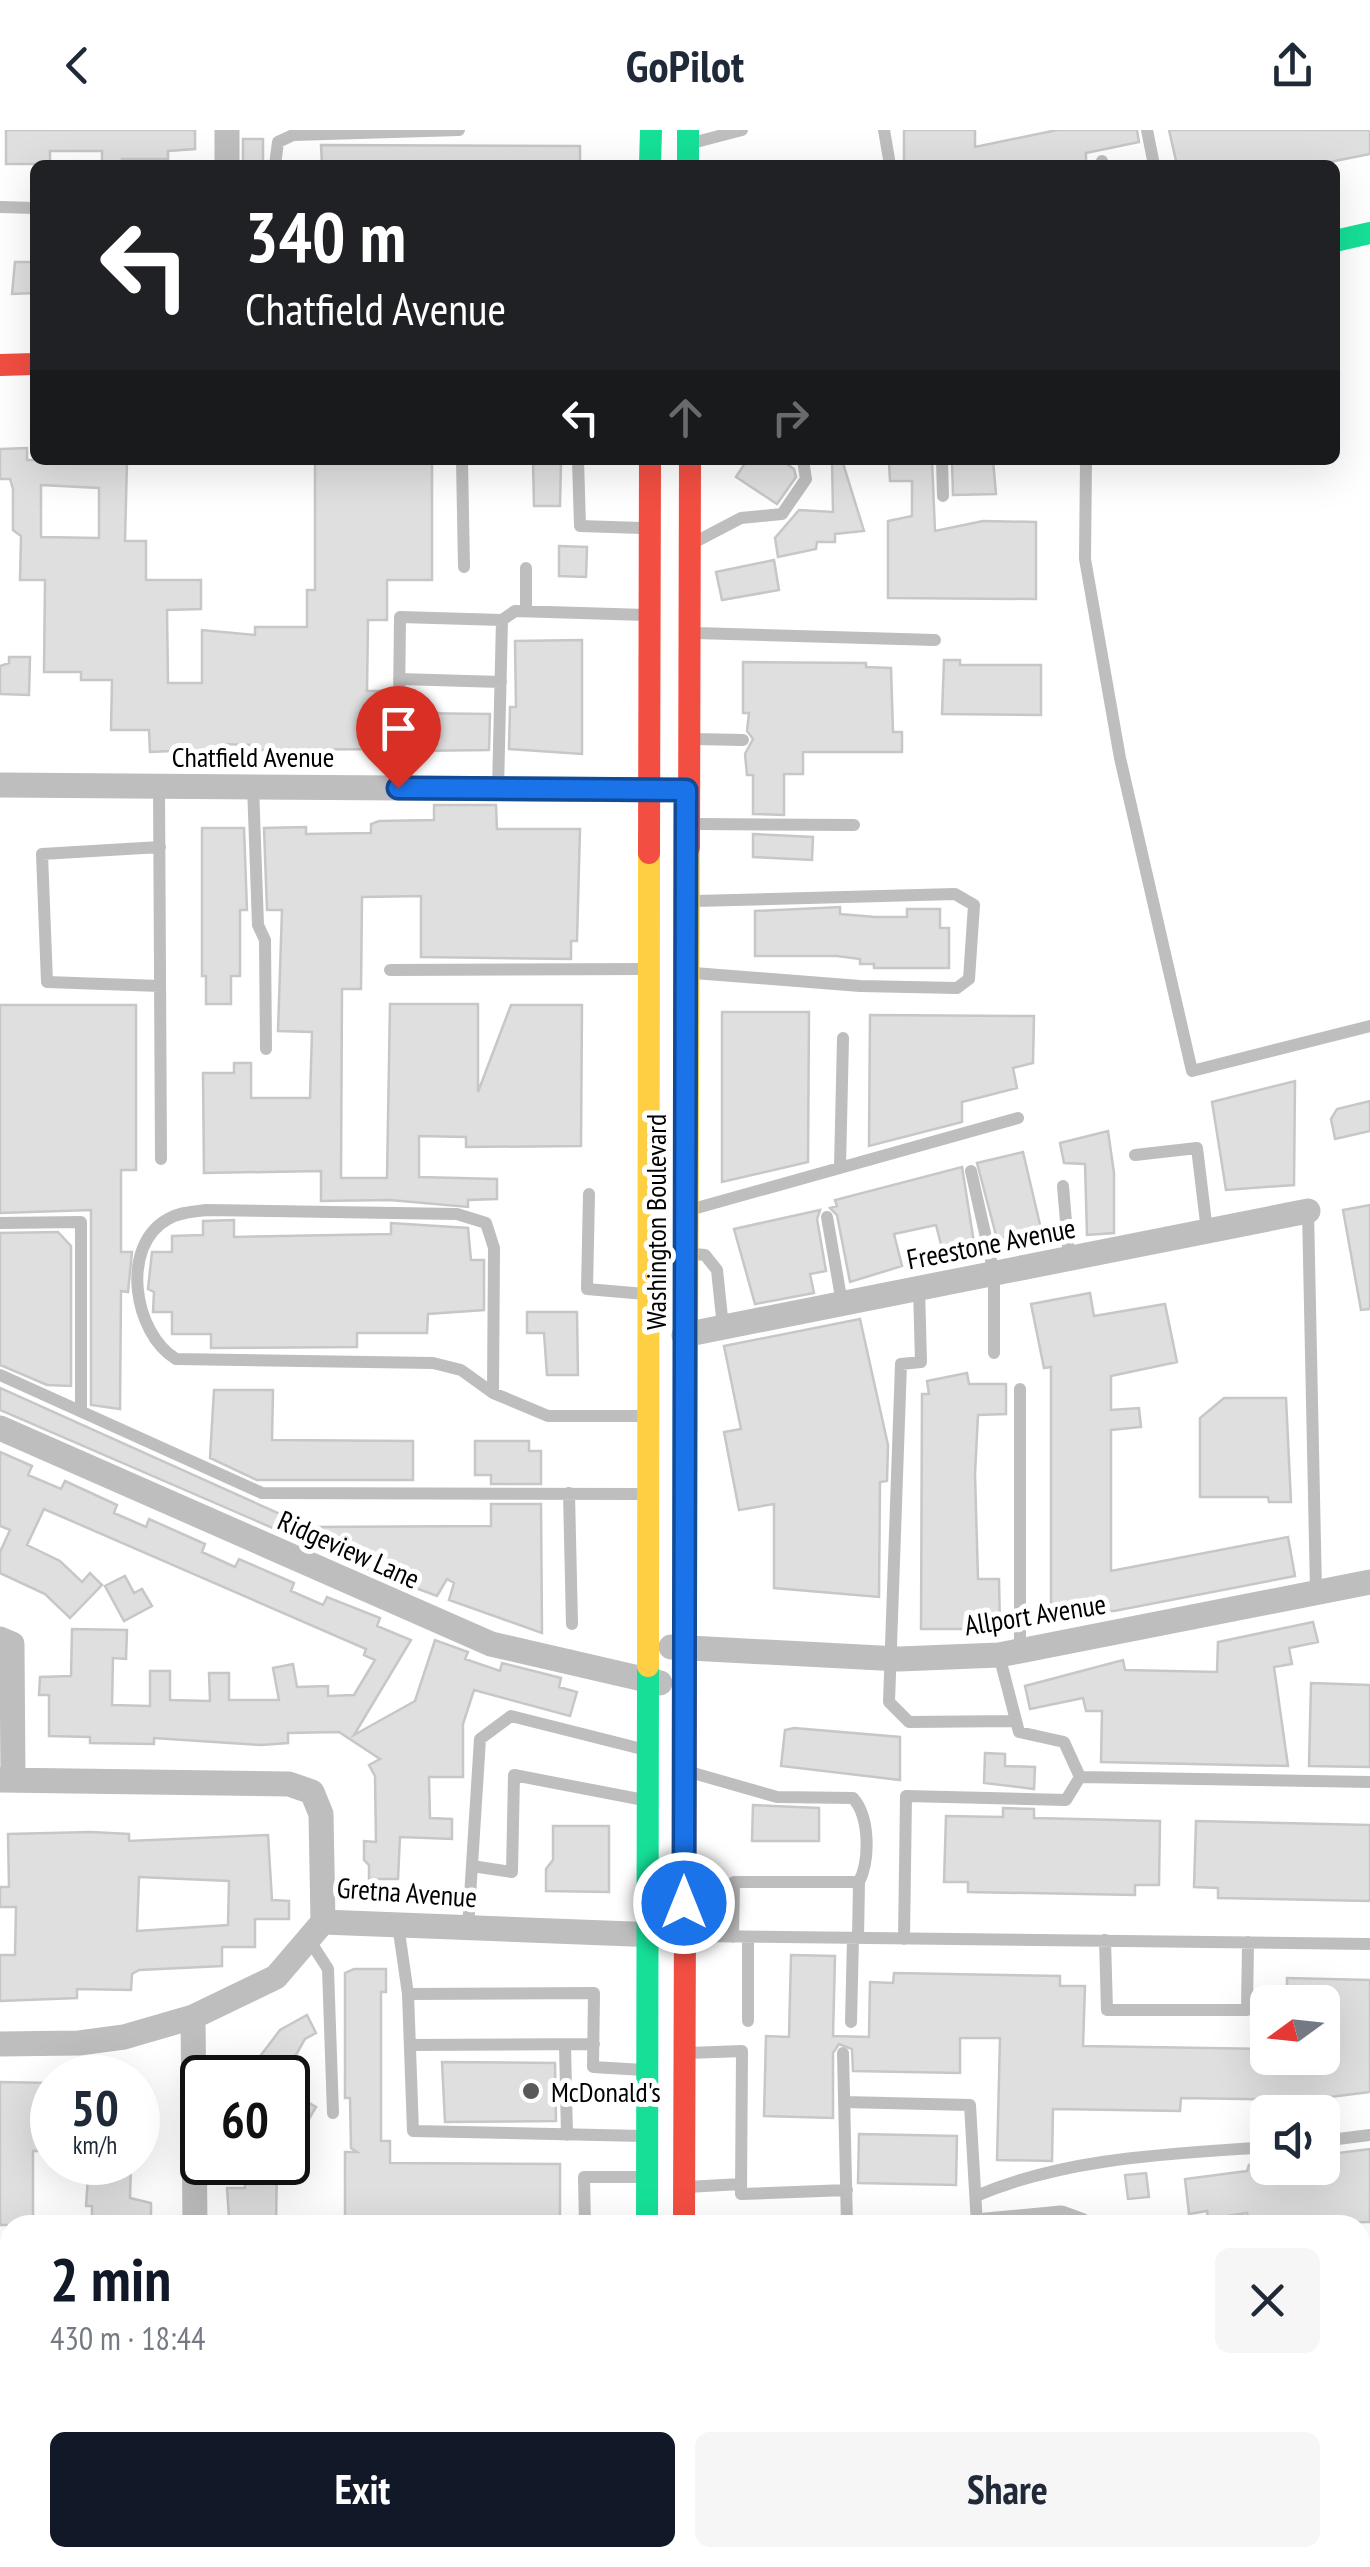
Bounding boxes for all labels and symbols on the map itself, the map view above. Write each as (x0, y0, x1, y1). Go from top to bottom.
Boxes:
pin (356, 686, 441, 789)
street label: Chatfield Avenue (172, 738, 334, 775)
street label: Washington Boulevard (637, 1114, 674, 1330)
street label: Freestone Avenue (904, 1209, 1078, 1277)
street label: Ridgeview Lane (272, 1501, 426, 1597)
street label: Allport Avenue (962, 1585, 1108, 1643)
position arrow (632, 1851, 736, 1955)
street label: Gretna Avenue (336, 1869, 478, 1915)
north arrow (1250, 1985, 1340, 2075)
speed limit sign: 60 (180, 2055, 310, 2185)
place label: McDonald's (551, 2073, 661, 2110)
marker: McDonald's (520, 2080, 542, 2102)

